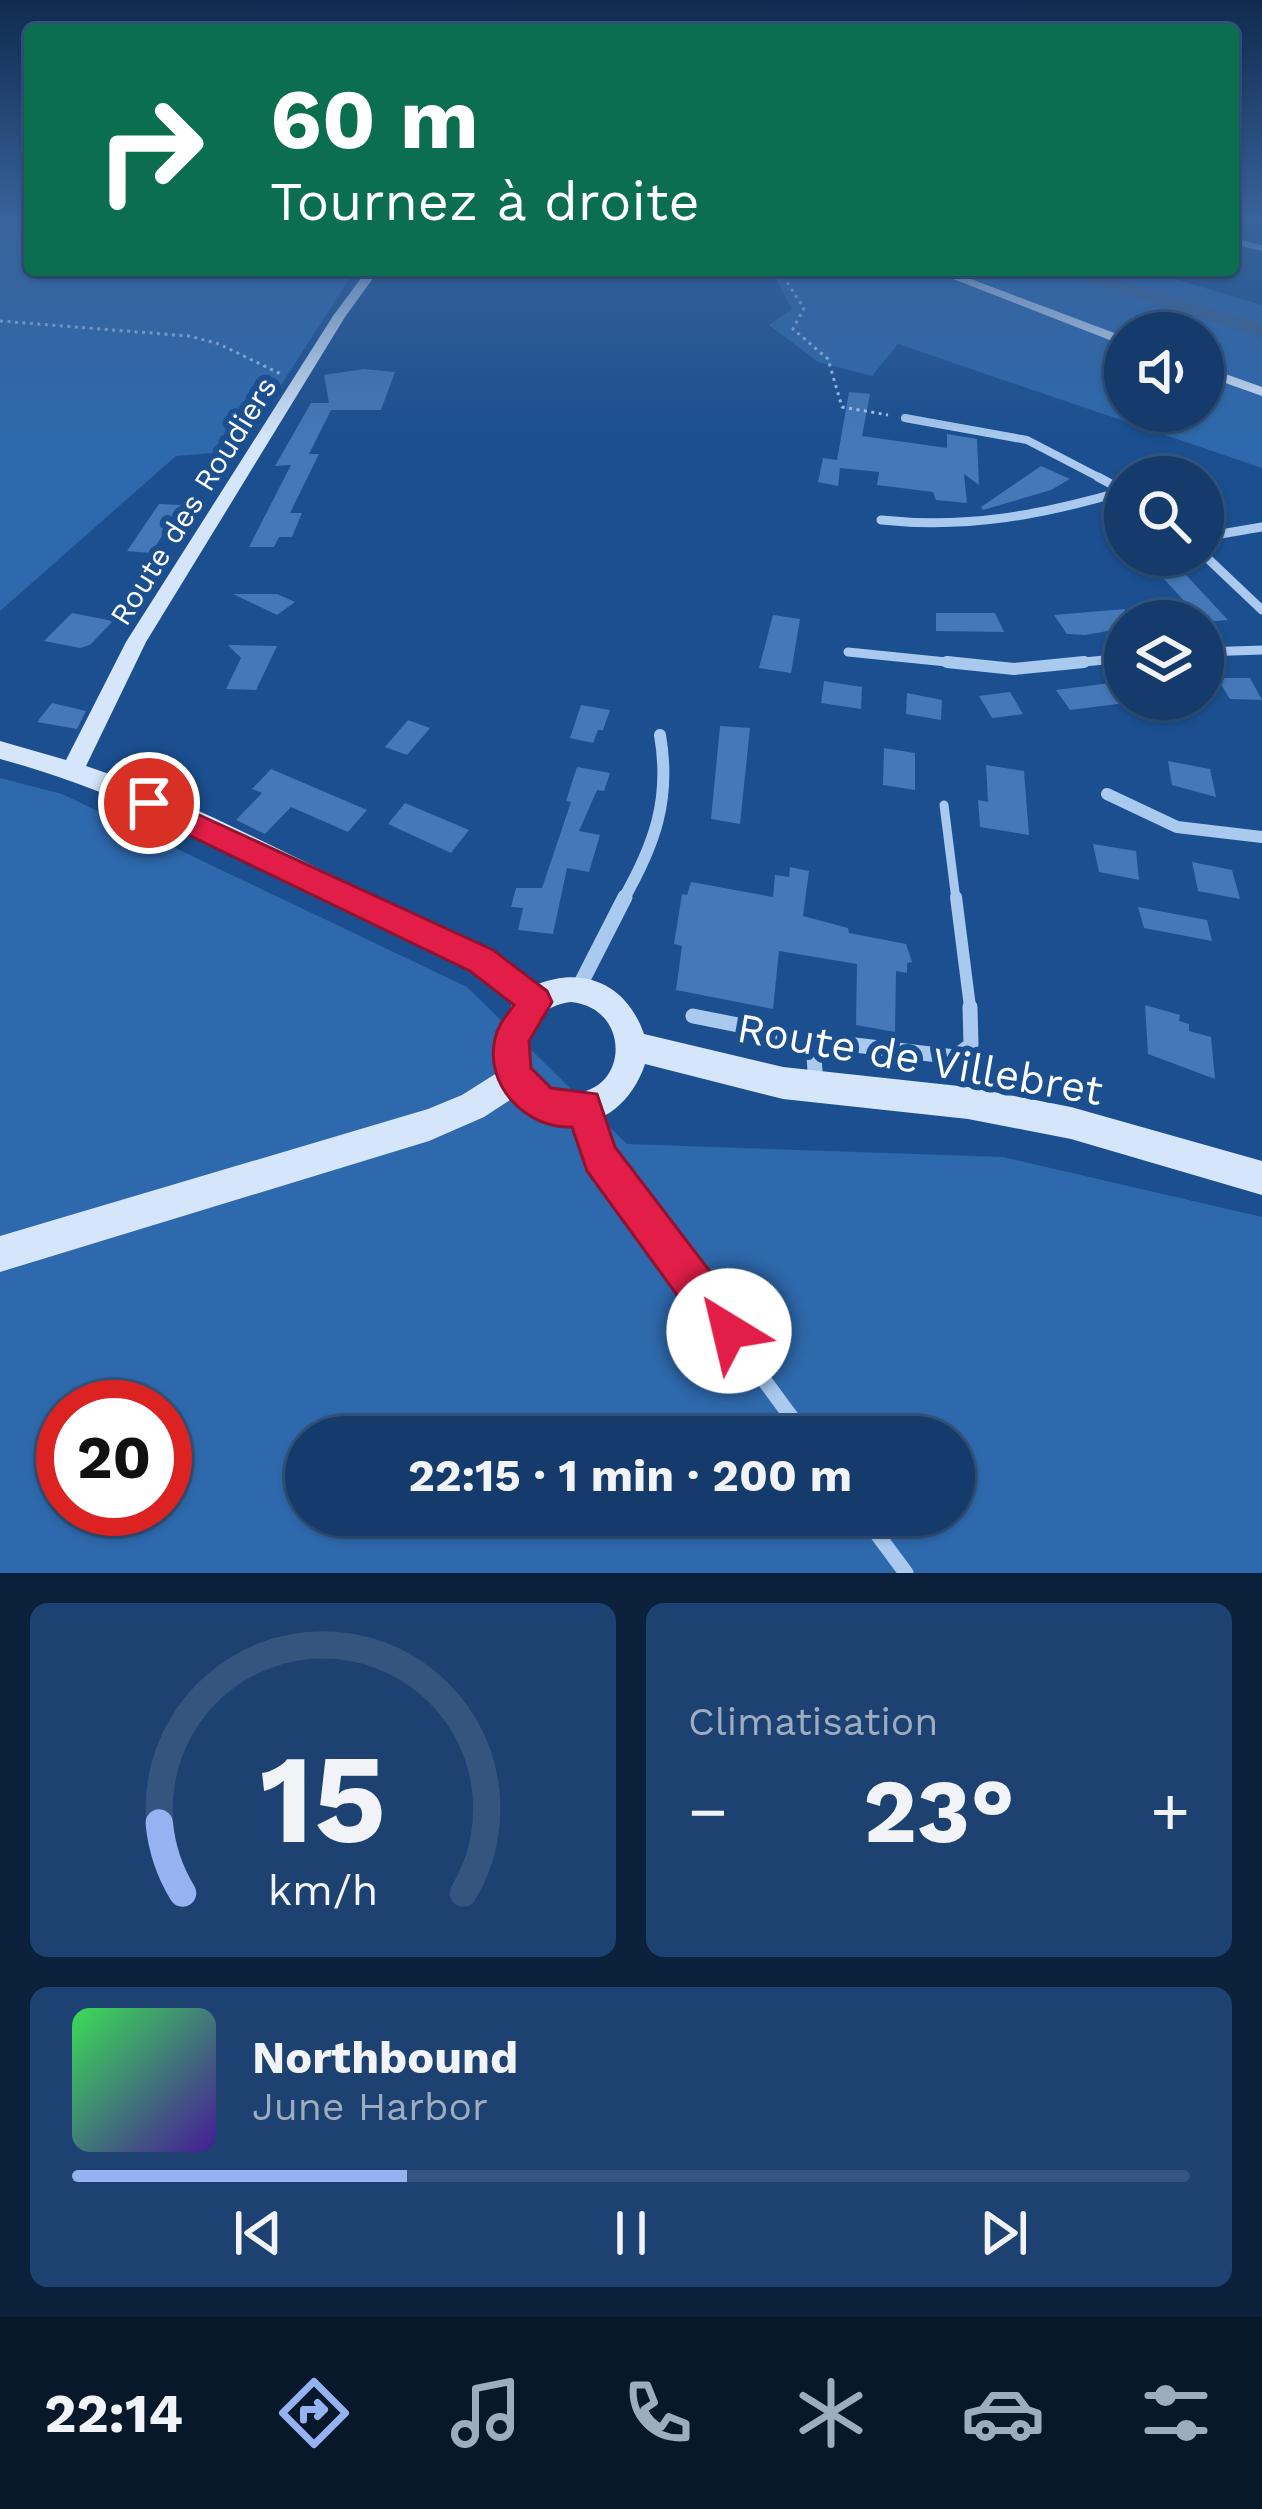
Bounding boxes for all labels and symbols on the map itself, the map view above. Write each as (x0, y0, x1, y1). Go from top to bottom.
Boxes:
street label: Route des Roudiers (102, 371, 284, 631)
pin (98, 752, 200, 854)
street label: Route de Villebret (733, 1003, 1107, 1115)
position arrow (666, 1268, 792, 1394)
speed limit sign: 20 (36, 1380, 192, 1536)

